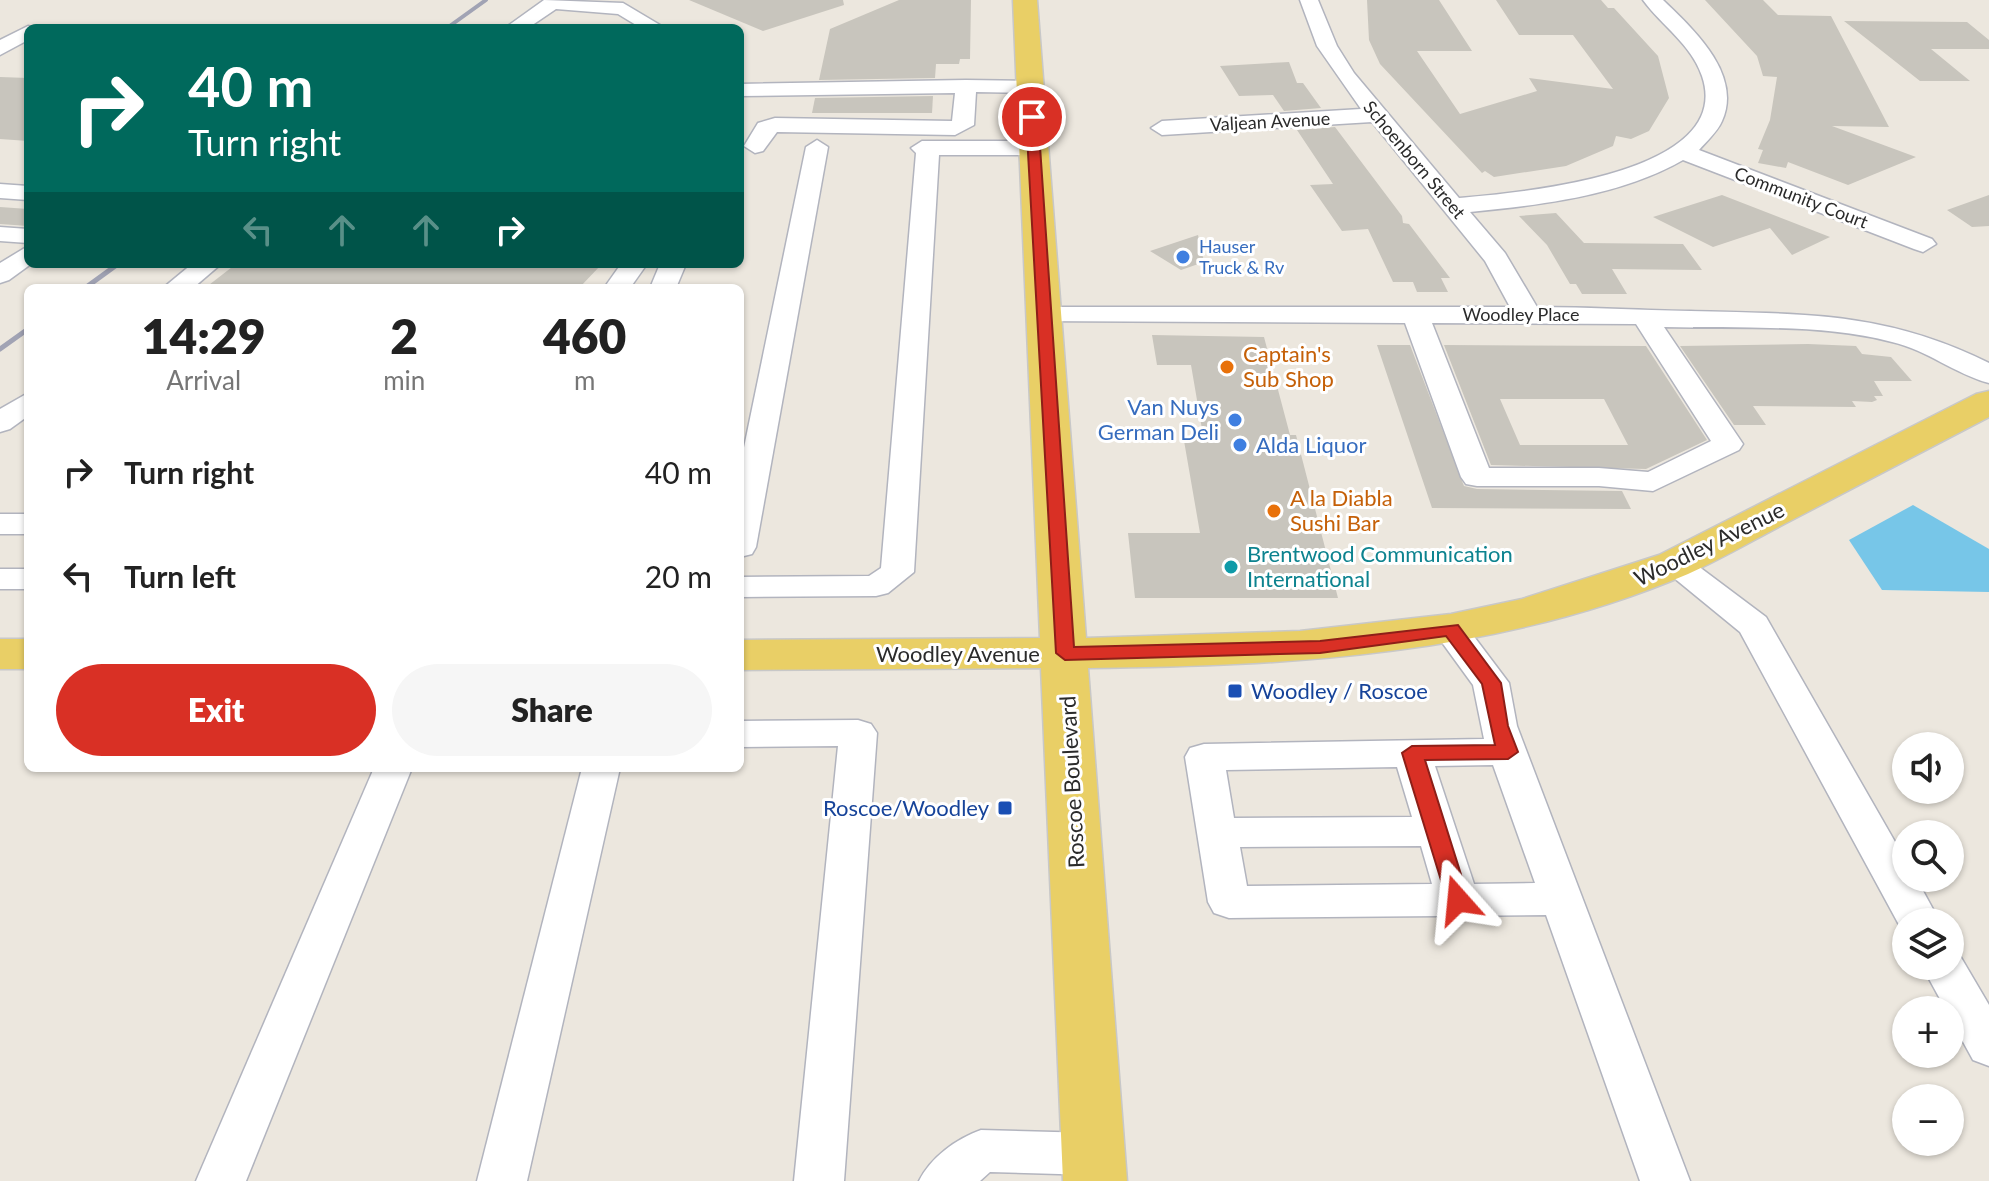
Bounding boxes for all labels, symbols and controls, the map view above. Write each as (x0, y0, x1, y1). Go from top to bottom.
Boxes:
text: 40 m (188, 52, 313, 119)
icon: right (56, 56, 160, 160)
pin (998, 83, 1066, 151)
icon: arrive (1010, 95, 1054, 139)
street label: Schoenborn Street (1359, 96, 1471, 223)
street label: Valjean Avenue (1209, 107, 1331, 135)
text: Turn right (188, 120, 341, 164)
street label: Community Court (1732, 162, 1872, 233)
icon: left (236, 208, 280, 252)
icon: ahead (320, 208, 364, 252)
icon: ahead (404, 208, 448, 252)
icon: right (488, 208, 532, 252)
place label: Hauser Truck & Rv (1199, 235, 1285, 278)
marker: Hauser Truck & Rv (1174, 248, 1192, 266)
street label: Woodley Place (1463, 303, 1579, 325)
text: 14:29 (142, 307, 266, 364)
text: 2 (390, 307, 418, 364)
text: 460 (543, 307, 626, 364)
place label: Captain's Sub Shop (1243, 340, 1334, 392)
marker: Captain's Sub Shop (1218, 358, 1236, 376)
text: Arrival (166, 364, 241, 396)
text: min (383, 364, 425, 396)
text: m (574, 364, 595, 396)
place label: Van Nuys German Deli (1098, 393, 1219, 445)
marker: Van Nuys German Deli (1226, 411, 1244, 429)
place label: Alda Liquor (1256, 431, 1367, 458)
marker: Alda Liquor (1231, 436, 1249, 454)
icon: right (56, 450, 100, 494)
text: Turn right (124, 454, 254, 490)
text: 40 m (645, 454, 712, 490)
place label: A la Diabla Sushi Bar (1290, 484, 1393, 536)
street label: Woodley Avenue (1629, 496, 1788, 592)
marker: A la Diabla Sushi Bar (1265, 502, 1283, 520)
place label: Brentwood Communication International (1247, 540, 1513, 592)
icon: left (56, 554, 100, 598)
text: Turn left (124, 558, 236, 594)
text: 20 m (645, 558, 712, 594)
marker: Brentwood Communication International (1222, 558, 1240, 576)
street label: Woodley Avenue (876, 640, 1040, 667)
button: Exit (56, 664, 376, 756)
button: Share (392, 664, 712, 756)
place label: Woodley / Roscoe (1251, 677, 1428, 704)
marker: Woodley / Roscoe (1226, 682, 1244, 700)
street label: Roscoe Boulevard (1054, 695, 1089, 869)
map controls (1892, 732, 1964, 1156)
button: sound (1892, 732, 1964, 804)
place label: Roscoe/Woodley (823, 794, 990, 821)
marker: Roscoe/Woodley (996, 799, 1014, 817)
button: search (1892, 820, 1964, 892)
position arrow (1416, 858, 1500, 942)
button: layers (1892, 908, 1964, 980)
button: + (1892, 996, 1964, 1068)
button: − (1892, 1084, 1964, 1156)

